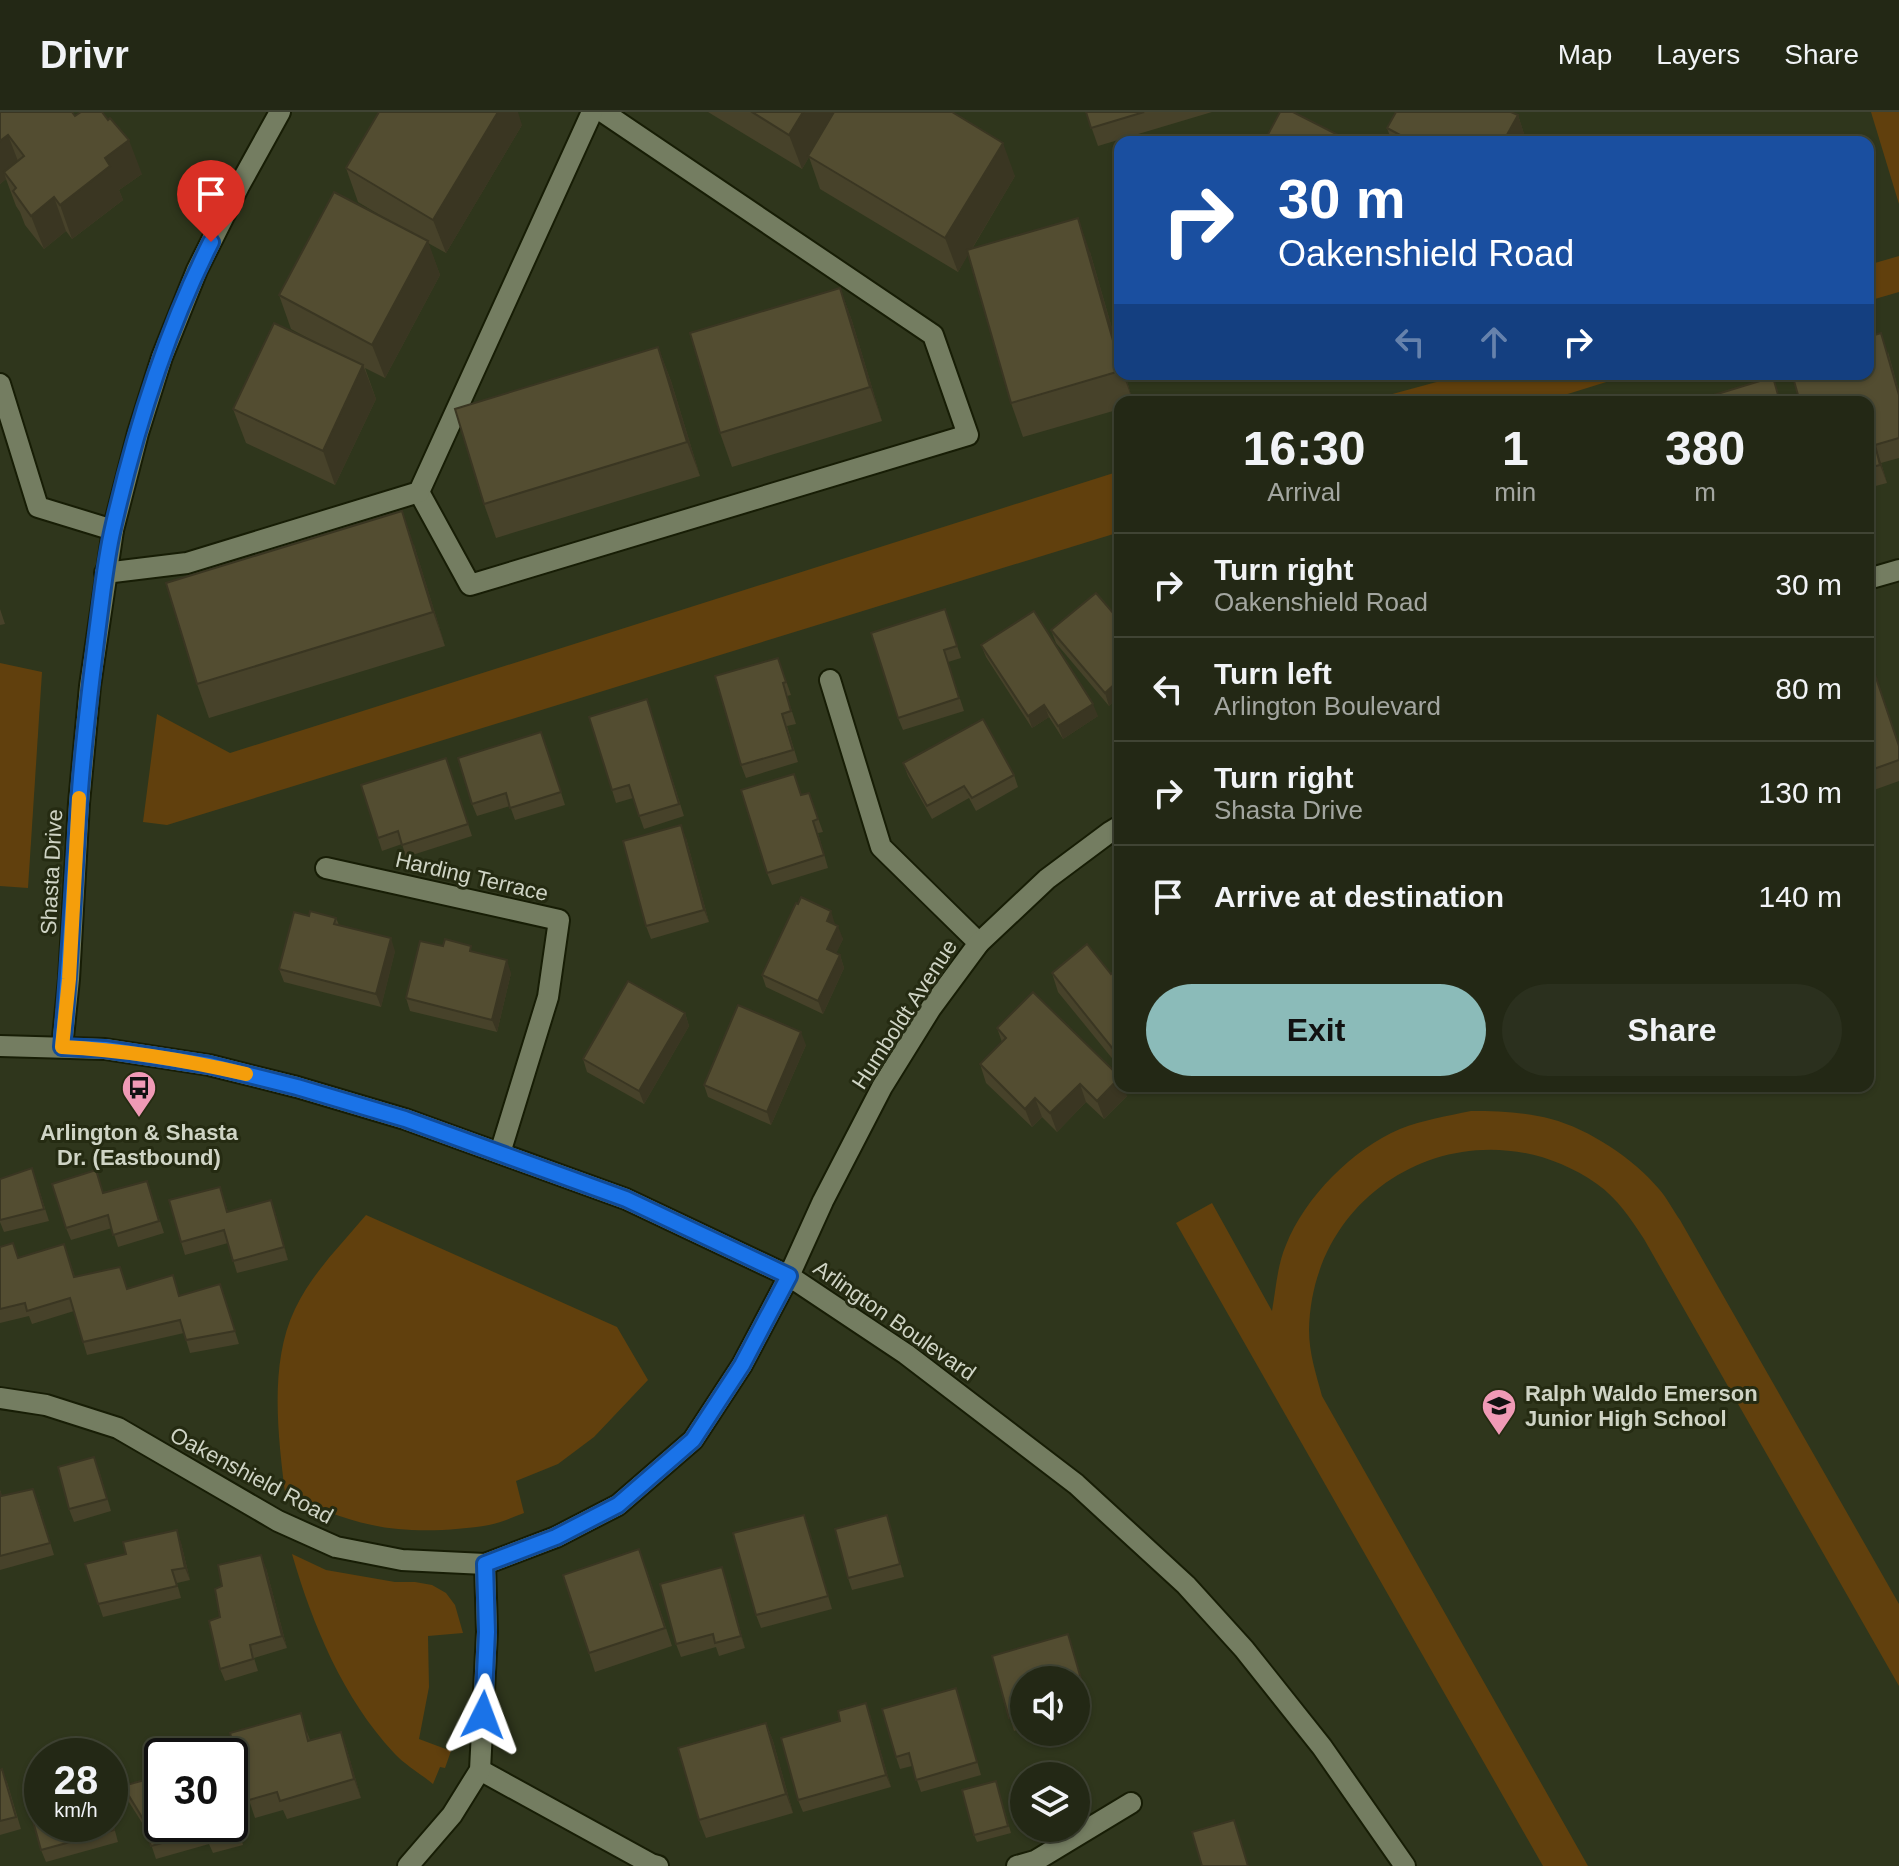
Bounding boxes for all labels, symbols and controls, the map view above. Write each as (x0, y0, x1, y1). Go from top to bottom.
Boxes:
text: Drivr (40, 34, 129, 76)
text: Map (1558, 39, 1612, 70)
text: Layers (1656, 39, 1740, 70)
text: Share (1784, 39, 1859, 70)
pin (177, 160, 245, 242)
text: 30 m (1278, 167, 1406, 230)
icon: right (1146, 168, 1250, 272)
icon: arrive (189, 172, 233, 216)
text: Oakenshield Road (1278, 233, 1574, 274)
icon: left (1388, 320, 1432, 364)
icon: ahead (1472, 320, 1516, 364)
icon: right (1556, 320, 1600, 364)
text: 16:30 (1243, 422, 1366, 475)
text: 1 (1502, 422, 1529, 475)
text: 380 (1665, 422, 1745, 475)
text: Arrival (1267, 477, 1341, 507)
text: min (1494, 477, 1536, 507)
text: m (1694, 477, 1716, 507)
text: Turn right (1214, 553, 1353, 586)
icon: right (1146, 563, 1190, 607)
text: 30 m (1775, 568, 1842, 601)
text: Oakenshield Road (1214, 587, 1428, 617)
text: Turn left (1214, 657, 1332, 690)
icon: left (1146, 667, 1190, 711)
text: 80 m (1775, 672, 1842, 705)
text: Arlington Boulevard (1214, 691, 1441, 721)
text: Turn right (1214, 761, 1353, 794)
icon: right (1146, 771, 1190, 815)
text: 130 m (1759, 776, 1842, 809)
text: Shasta Drive (1214, 795, 1363, 825)
street label: Shasta Drive (36, 808, 67, 936)
street label: Harding Terrace (393, 847, 551, 906)
icon: arrive (1146, 875, 1190, 919)
text: Arrive at destination (1214, 880, 1504, 913)
text: 140 m (1759, 880, 1842, 913)
street label: Humboldt Avenue (847, 935, 962, 1094)
button: Exit (1146, 984, 1486, 1076)
button: Share (1502, 984, 1842, 1076)
bus stop icon: Arlington & Shasta Dr. (Eastbound) (120, 1069, 158, 1119)
place label: Arlington & Shasta Dr. (Eastbound) (40, 1120, 239, 1170)
street label: Arlington Boulevard (809, 1255, 981, 1386)
place label: Ralph Waldo Emerson Junior High School (1525, 1381, 1758, 1431)
school or university icon: Ralph Waldo Emerson Junior High School (1480, 1387, 1518, 1437)
street label: Oakenshield Road (166, 1422, 338, 1529)
map controls (1010, 1666, 1090, 1842)
button: sound (1010, 1666, 1090, 1746)
position arrow (441, 1673, 525, 1757)
speed limit sign: 30 (144, 1738, 248, 1842)
text: 28 (54, 1758, 98, 1802)
button: layers (1010, 1762, 1090, 1842)
text: km/h (54, 1799, 98, 1821)

